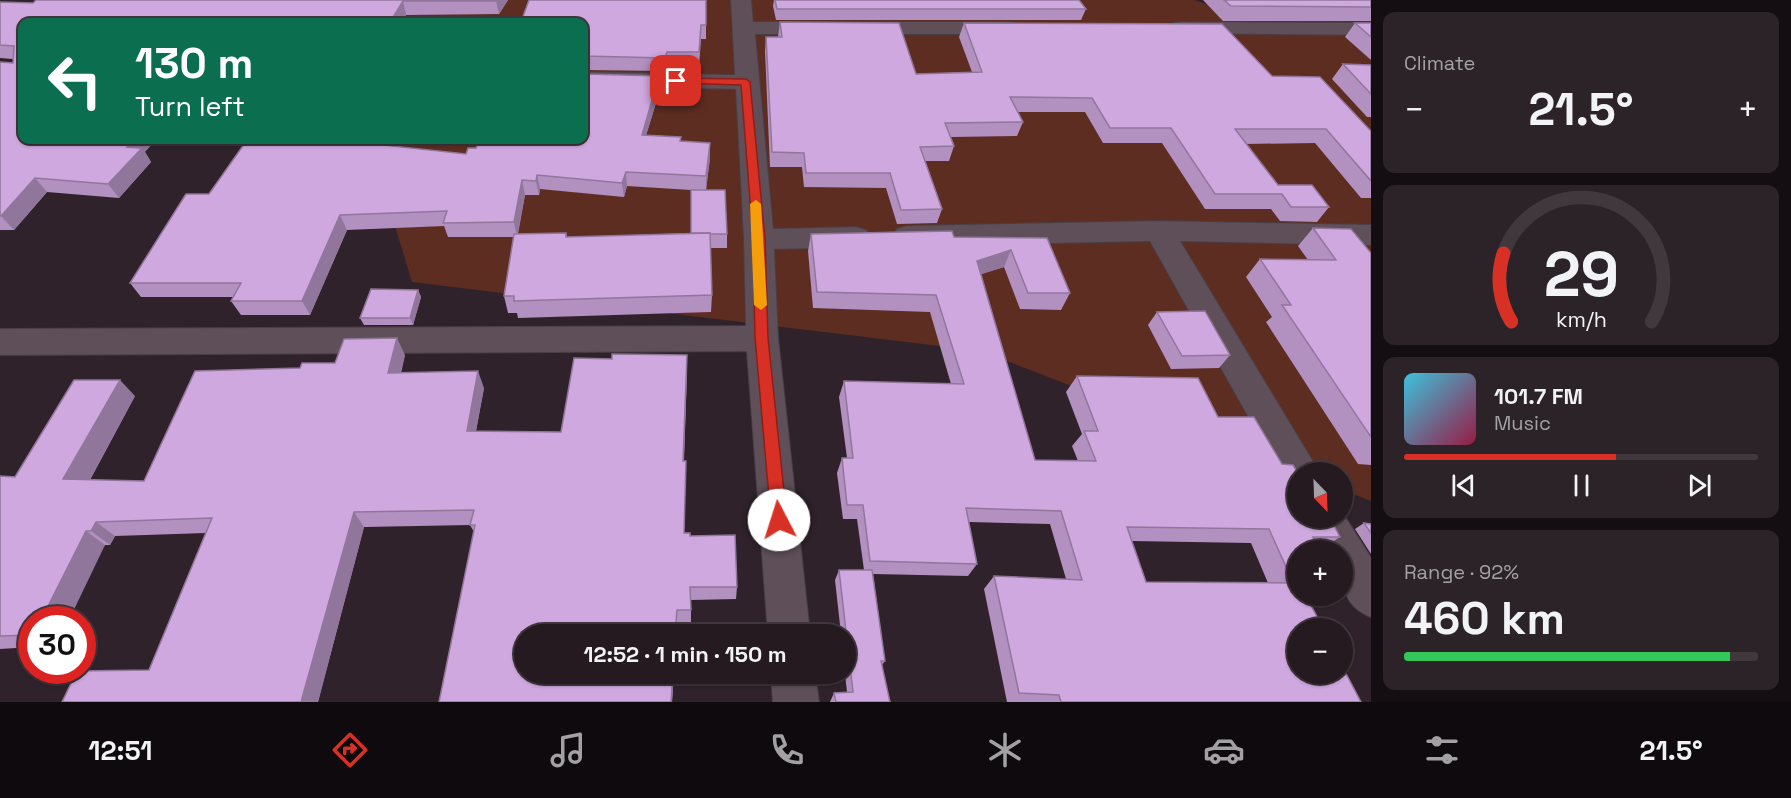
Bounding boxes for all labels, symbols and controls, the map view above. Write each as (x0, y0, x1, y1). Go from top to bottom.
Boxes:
text: 130 m (135, 37, 253, 90)
icon: left (36, 42, 114, 120)
text: Climate (1404, 50, 1475, 76)
pin (650, 55, 701, 106)
icon: arrive (659, 64, 692, 97)
text: 21.5° (1528, 81, 1634, 138)
text: Turn left (135, 89, 245, 124)
text: − (1404, 89, 1424, 131)
text: + (1738, 89, 1758, 131)
text: 29 (1543, 235, 1619, 314)
text: km/h (1555, 306, 1607, 333)
text: 101.7 FM (1494, 382, 1583, 410)
text: Music (1494, 410, 1551, 436)
north arrow (1287, 462, 1353, 528)
map controls (1287, 462, 1353, 684)
icon: previous (1447, 469, 1480, 502)
icon: pause (1565, 469, 1598, 502)
icon: next (1683, 469, 1716, 502)
position arrow (747, 488, 811, 552)
button: + (1287, 540, 1353, 606)
text: Range · 92% (1404, 559, 1519, 585)
text: 460 km (1404, 590, 1565, 647)
speed limit sign: 30 (18, 606, 96, 684)
button: − (1287, 618, 1353, 684)
text: 12:52 · 1 min · 150 m (583, 640, 787, 668)
icon: directions (329, 729, 371, 771)
icon: music (547, 729, 589, 771)
icon: phone (766, 729, 808, 771)
icon: climate (984, 729, 1026, 771)
icon: car (1203, 729, 1245, 771)
icon: filters (1421, 729, 1463, 771)
text: 12:51 (88, 733, 152, 768)
text: 21.5° (1640, 733, 1703, 768)

